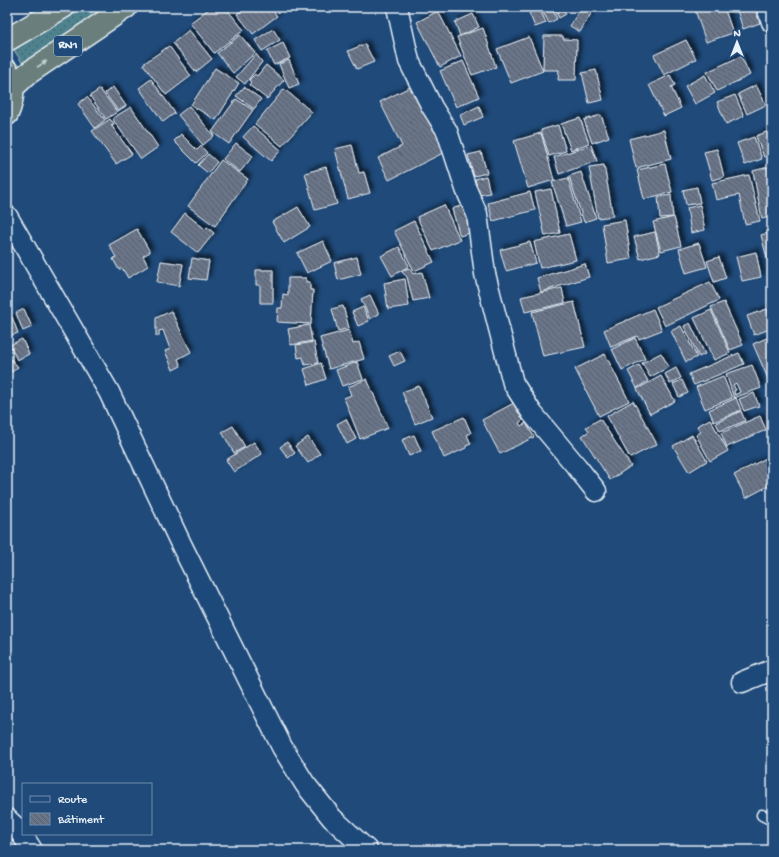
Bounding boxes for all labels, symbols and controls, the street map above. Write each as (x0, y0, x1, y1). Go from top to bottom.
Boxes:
north arrow (717, 22, 757, 62)
text: N (733, 28, 741, 40)
road number: RN1 (54, 36, 82, 56)
one-way arrow (37, 60, 48, 67)
legend (22, 783, 152, 835)
text: Route (58, 794, 88, 808)
text: Bâtiment (57, 814, 105, 828)

